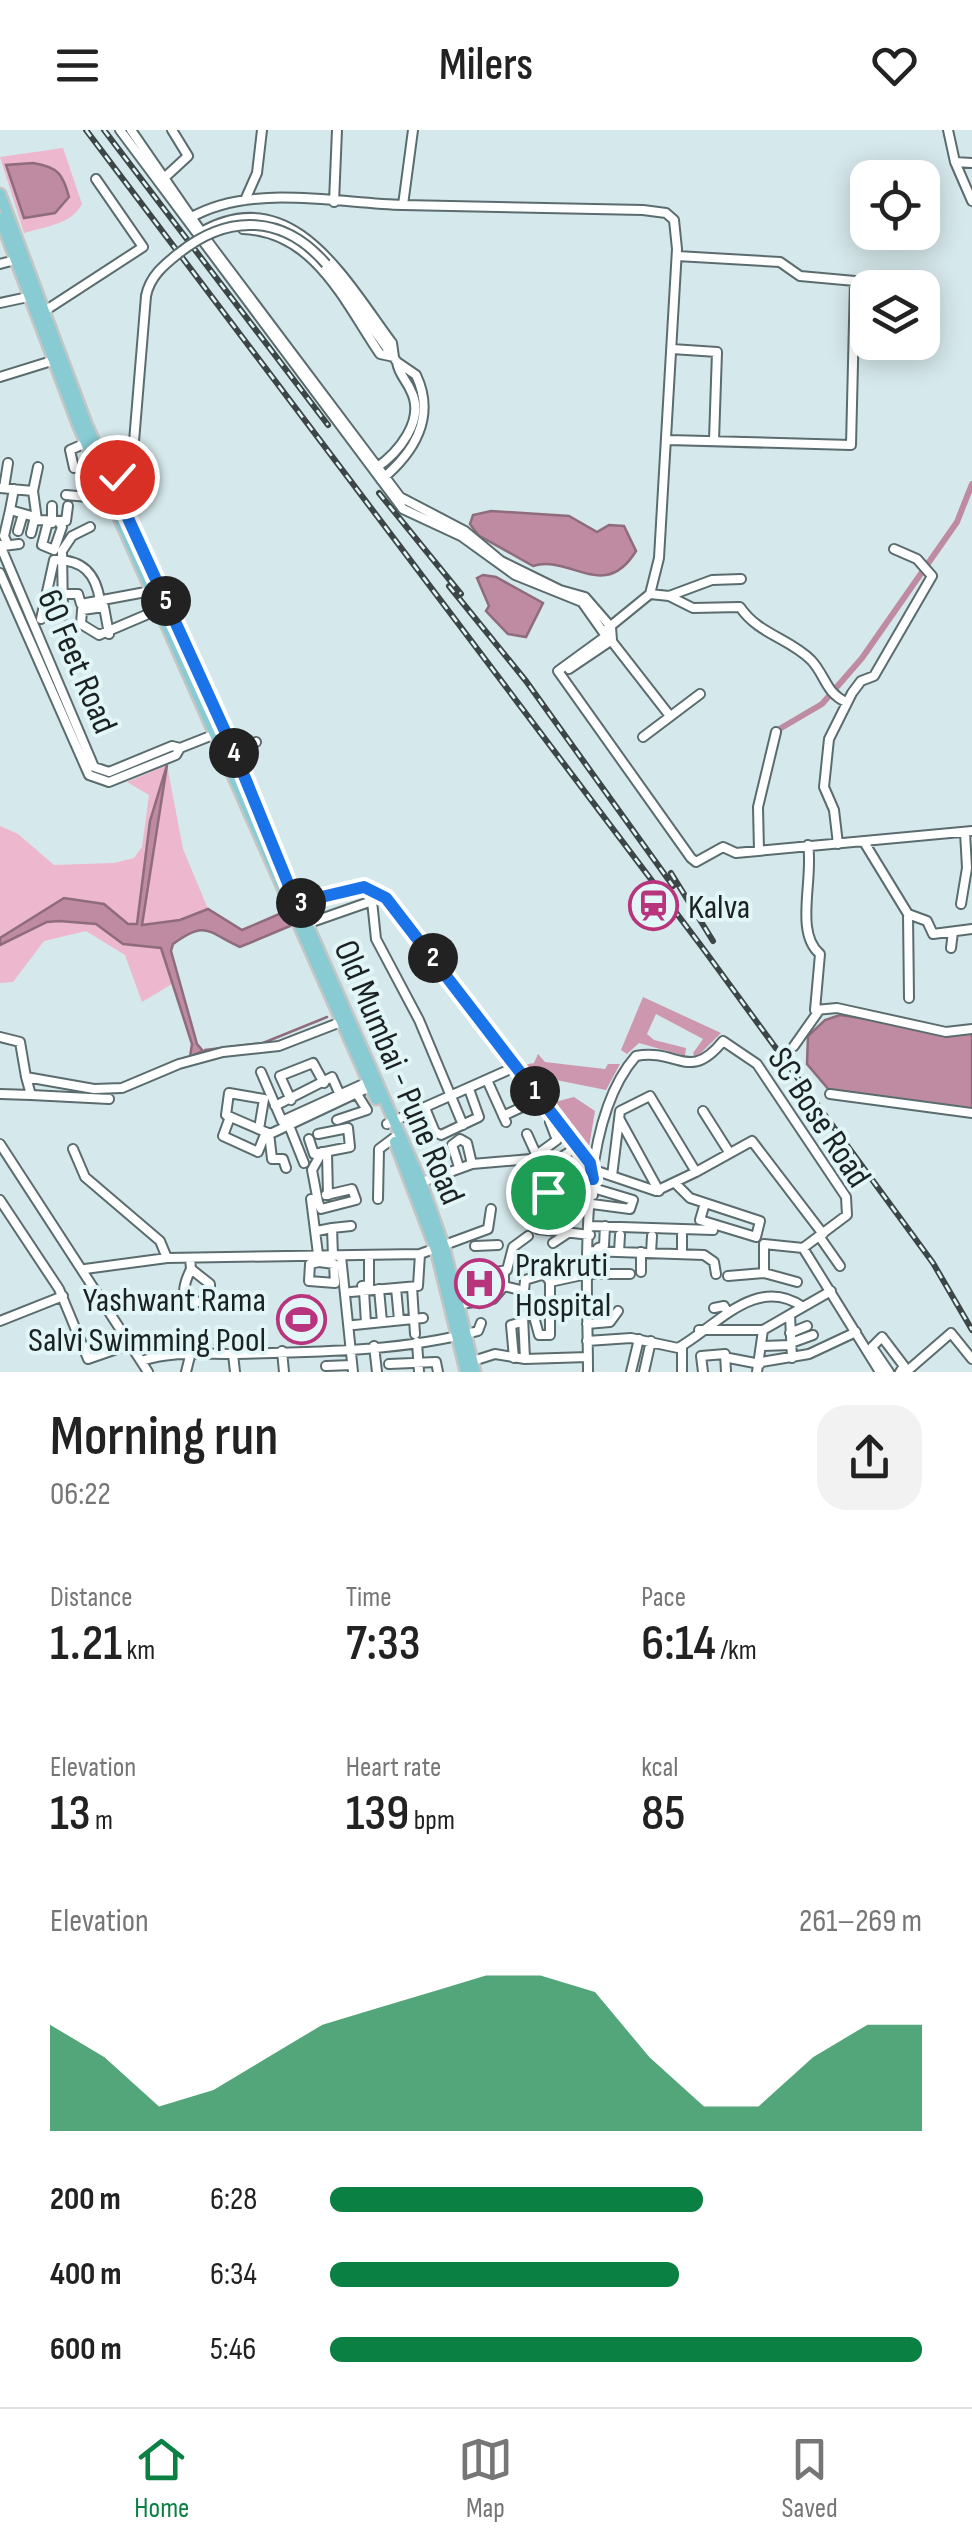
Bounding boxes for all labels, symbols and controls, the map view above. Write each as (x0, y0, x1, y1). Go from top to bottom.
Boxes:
icon: menu (50, 38, 105, 93)
text: Milers (439, 38, 533, 93)
icon: heart (867, 38, 922, 93)
map controls (850, 160, 940, 360)
button: locate (850, 160, 940, 250)
button: layers (850, 270, 940, 360)
pin (75, 435, 160, 520)
icon: check (90, 450, 145, 505)
pin: 5 (141, 576, 191, 626)
street label: 60 Feet Road (27, 583, 126, 740)
text: 5 (160, 584, 172, 617)
pin: 4 (209, 728, 259, 778)
text: 4 (227, 736, 241, 769)
pin: 3 (276, 878, 326, 928)
station icon: Kalva (627, 880, 679, 932)
text: 3 (295, 886, 307, 919)
place label: Kalva (688, 886, 750, 929)
pin: 2 (408, 933, 458, 983)
street label: Old Mumbai - Pune Road (324, 934, 474, 1211)
text: 2 (427, 941, 439, 974)
street label: SC Bose Road (758, 1040, 880, 1196)
pin: 1 (510, 1066, 560, 1116)
text: 1 (530, 1074, 540, 1107)
pin (506, 1150, 591, 1235)
icon: arrive (521, 1165, 576, 1220)
place label: Prakruti Hospital (515, 1244, 611, 1327)
hospital icon: Prakruti Hospital (454, 1258, 506, 1310)
place label: Yashwant Rama Salvi Swimming Pool (28, 1279, 266, 1362)
sports icon: Yashwant Rama Salvi Swimming Pool (275, 1293, 327, 1345)
text: Morning run (50, 1404, 278, 1471)
button: share (817, 1405, 922, 1510)
text: 06:22 (50, 1475, 111, 1514)
text: Distance (50, 1581, 133, 1614)
text: Time (346, 1581, 391, 1614)
text: Pace (641, 1581, 686, 1614)
text: 1.21 (50, 1614, 122, 1674)
text: 7:33 (346, 1614, 421, 1674)
text: 6:14 (641, 1614, 716, 1674)
text: km (122, 1634, 155, 1667)
text: /km (716, 1634, 757, 1667)
text: Elevation (50, 1751, 136, 1784)
text: Heart rate (346, 1751, 441, 1784)
text: kcal (641, 1751, 678, 1784)
text: 13 (50, 1784, 91, 1844)
text: 139 (346, 1784, 409, 1844)
text: 85 (641, 1784, 685, 1844)
text: m (91, 1804, 113, 1837)
text: bpm (409, 1804, 455, 1837)
text: Elevation (50, 1902, 149, 1941)
text: 261–269 m (799, 1902, 922, 1941)
text: 200 m (50, 2180, 121, 2219)
text: 6:28 (210, 2180, 257, 2219)
text: 400 m (50, 2255, 122, 2294)
text: 6:34 (210, 2255, 257, 2294)
text: 600 m (50, 2330, 122, 2369)
text: 5:46 (210, 2330, 256, 2369)
tab: Home (134, 2432, 189, 2525)
tab: Map (458, 2432, 513, 2525)
tab: Saved (782, 2432, 838, 2525)

